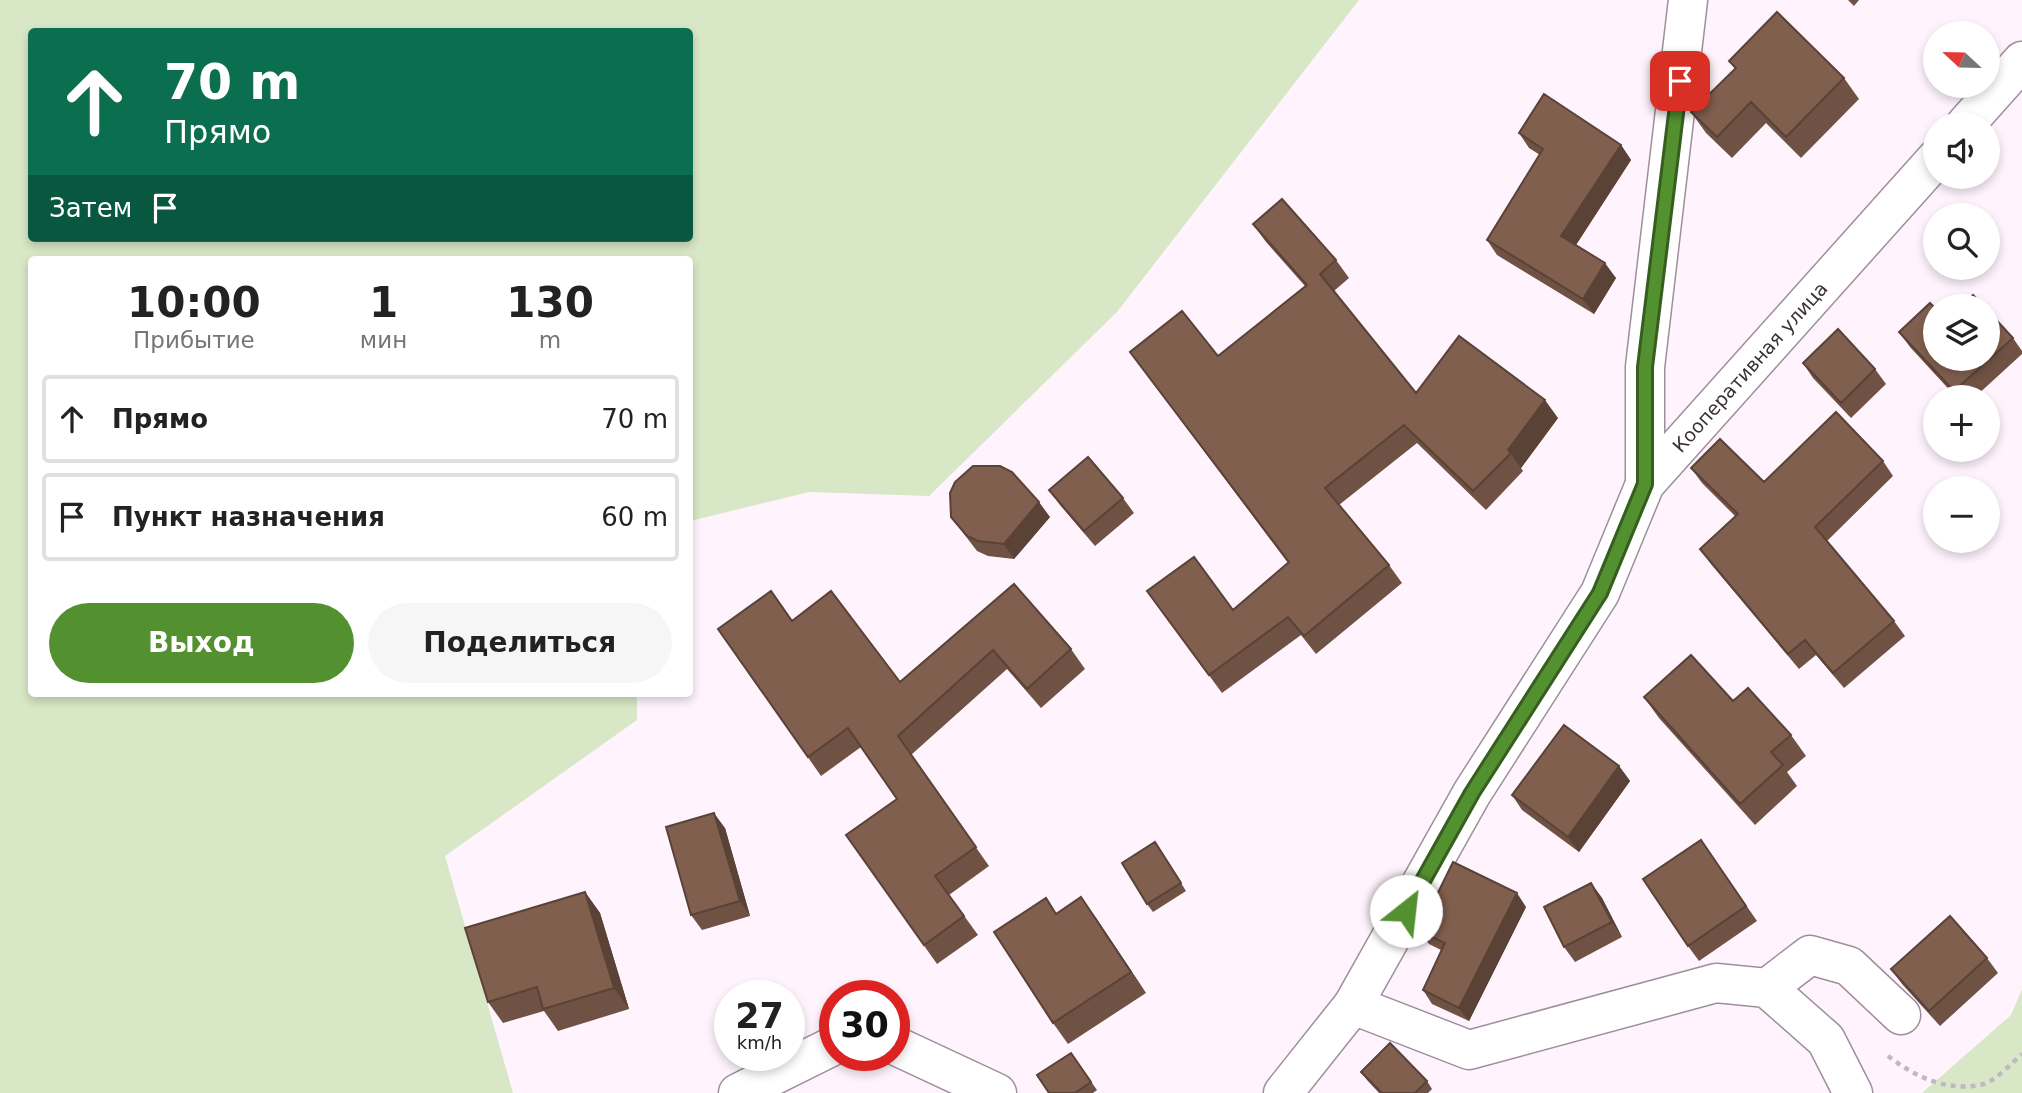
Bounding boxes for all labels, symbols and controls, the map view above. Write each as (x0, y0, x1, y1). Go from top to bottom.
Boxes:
north arrow (1923, 21, 2000, 98)
map controls (1923, 21, 2000, 553)
pin (1650, 51, 1710, 111)
text: 70 m (164, 54, 300, 111)
icon: ahead (49, 56, 140, 147)
icon: arrive (1661, 62, 1699, 100)
button: sound (1923, 112, 2000, 189)
text: Прямо (164, 113, 271, 151)
icon: arrive (146, 189, 184, 227)
text: Затем (49, 193, 132, 223)
button: search (1923, 203, 2000, 280)
street label: Кооперативная улица (1668, 277, 1832, 457)
text: 10:00 (127, 278, 261, 327)
text: 1 (369, 278, 398, 327)
text: 130 (506, 278, 594, 327)
button: layers (1923, 294, 2000, 371)
text: Прибытие (133, 327, 255, 353)
text: мин (360, 327, 407, 353)
text: m (539, 327, 561, 353)
button: + (1923, 385, 2000, 462)
icon: ahead (53, 400, 91, 438)
text: Прямо (112, 404, 208, 434)
text: 70 m (601, 404, 668, 434)
button: − (1923, 476, 2000, 553)
icon: arrive (53, 498, 91, 536)
text: Пункт назначения (112, 502, 385, 532)
text: 60 m (601, 502, 668, 532)
button: Выход (49, 603, 354, 683)
button: Поделиться (368, 603, 672, 683)
position arrow (1369, 874, 1443, 948)
speed limit sign: 30 (819, 980, 910, 1071)
text: 27 (735, 996, 784, 1036)
text: km/h (737, 1032, 782, 1053)

